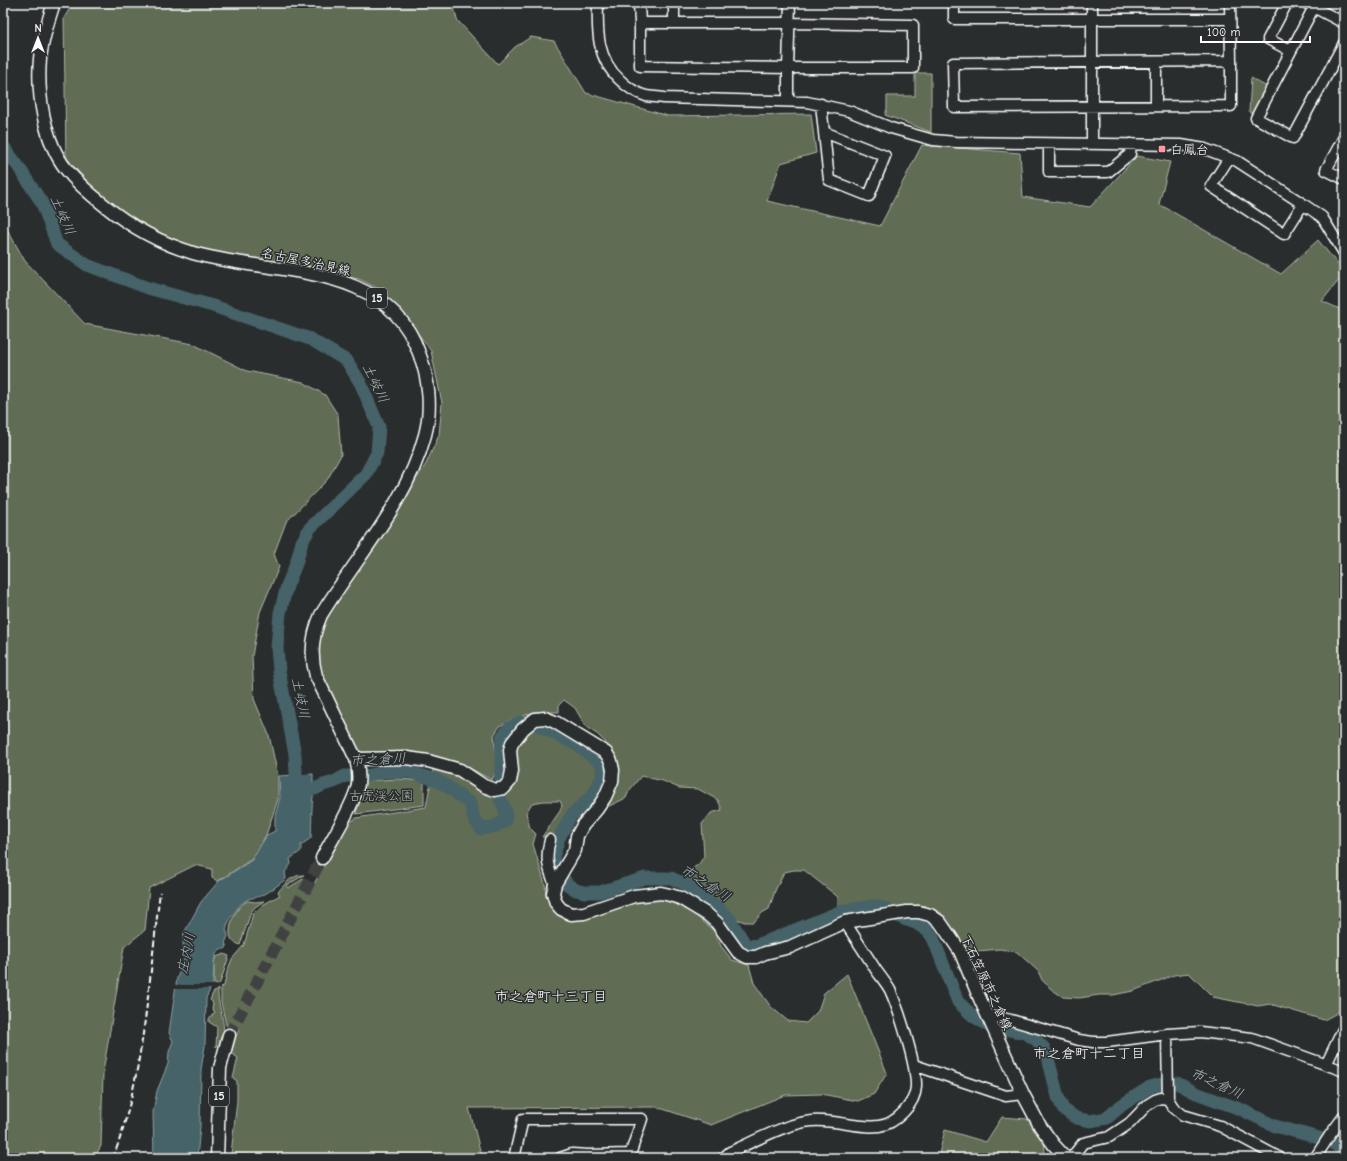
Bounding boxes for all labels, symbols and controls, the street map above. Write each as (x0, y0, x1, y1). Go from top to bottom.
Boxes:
north arrow (18, 18, 58, 58)
scale bar (1201, 18, 1310, 44)
text: N (34, 22, 42, 35)
text: 100 m (1207, 25, 1240, 39)
place label: 白鳳台 (1170, 142, 1209, 157)
marker: 白鳳台 (1157, 144, 1167, 154)
water label: 土岐川 (46, 193, 79, 238)
street label: 名古屋多治見線 (260, 245, 353, 278)
road number: 15 (367, 288, 387, 308)
water label: 土岐川 (359, 361, 392, 406)
water label: 土岐川 (288, 676, 313, 720)
water label: 市之倉川 (350, 750, 406, 769)
park label: 古虎渓公園 (348, 788, 414, 803)
water label: 市之倉川 (678, 861, 734, 906)
water label: 庄内川 (174, 931, 199, 975)
street label: 下石笠原市之倉線 (958, 932, 1016, 1033)
district label: 市之倉町十三丁目 (495, 988, 607, 1005)
district label: 市之倉町十二丁目 (1033, 1045, 1145, 1062)
water label: 市之倉川 (1188, 1064, 1246, 1103)
road number: 15 (209, 1086, 229, 1106)

